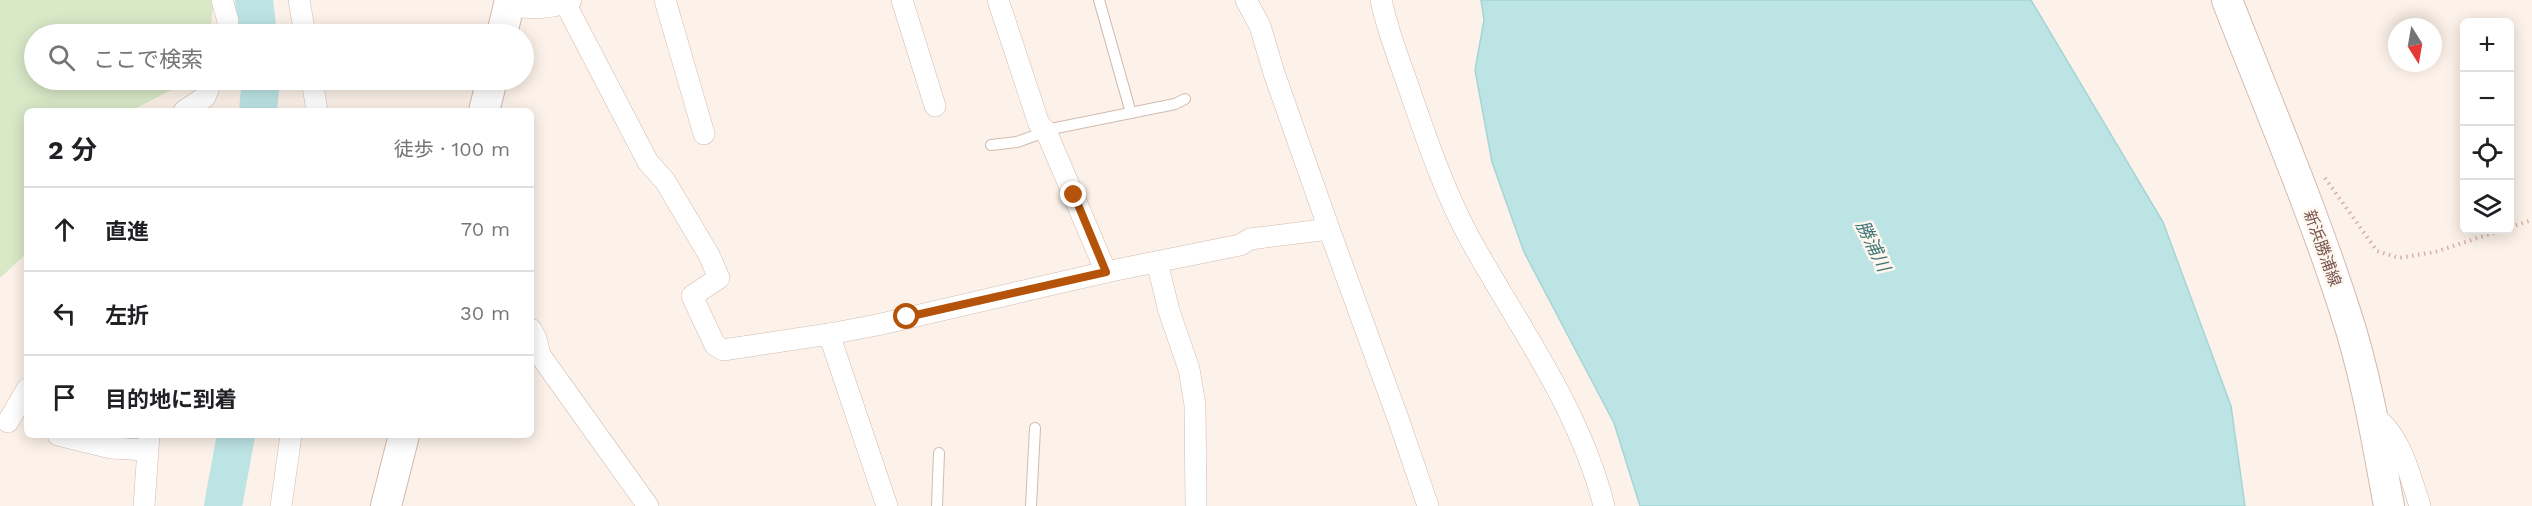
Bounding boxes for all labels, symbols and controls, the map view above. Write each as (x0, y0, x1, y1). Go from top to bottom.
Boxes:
north arrow (2388, 18, 2442, 72)
map controls (2460, 18, 2514, 234)
button: + (2460, 18, 2514, 72)
search box (24, 24, 534, 90)
icon: search (45, 41, 78, 74)
text: ここで検索 (93, 47, 203, 72)
button: − (2460, 72, 2514, 126)
button: locate (2460, 126, 2514, 180)
text: 2 分 (48, 135, 97, 165)
text: 徒歩 · 100 m (394, 137, 510, 161)
button: layers (2460, 180, 2514, 234)
route end (1060, 181, 1086, 207)
street label: 新浜勝浦線 (2300, 207, 2345, 289)
icon: ahead (48, 213, 81, 246)
text: 70 m (461, 217, 510, 241)
water label: 勝浦川 (1852, 217, 1896, 276)
text: 直進 (105, 219, 149, 244)
icon: left (48, 297, 81, 330)
text: 30 m (460, 301, 510, 325)
text: 左折 (105, 303, 149, 328)
route start (893, 303, 919, 329)
icon: arrive (48, 381, 81, 414)
text: 目的地に到着 (105, 387, 237, 412)

